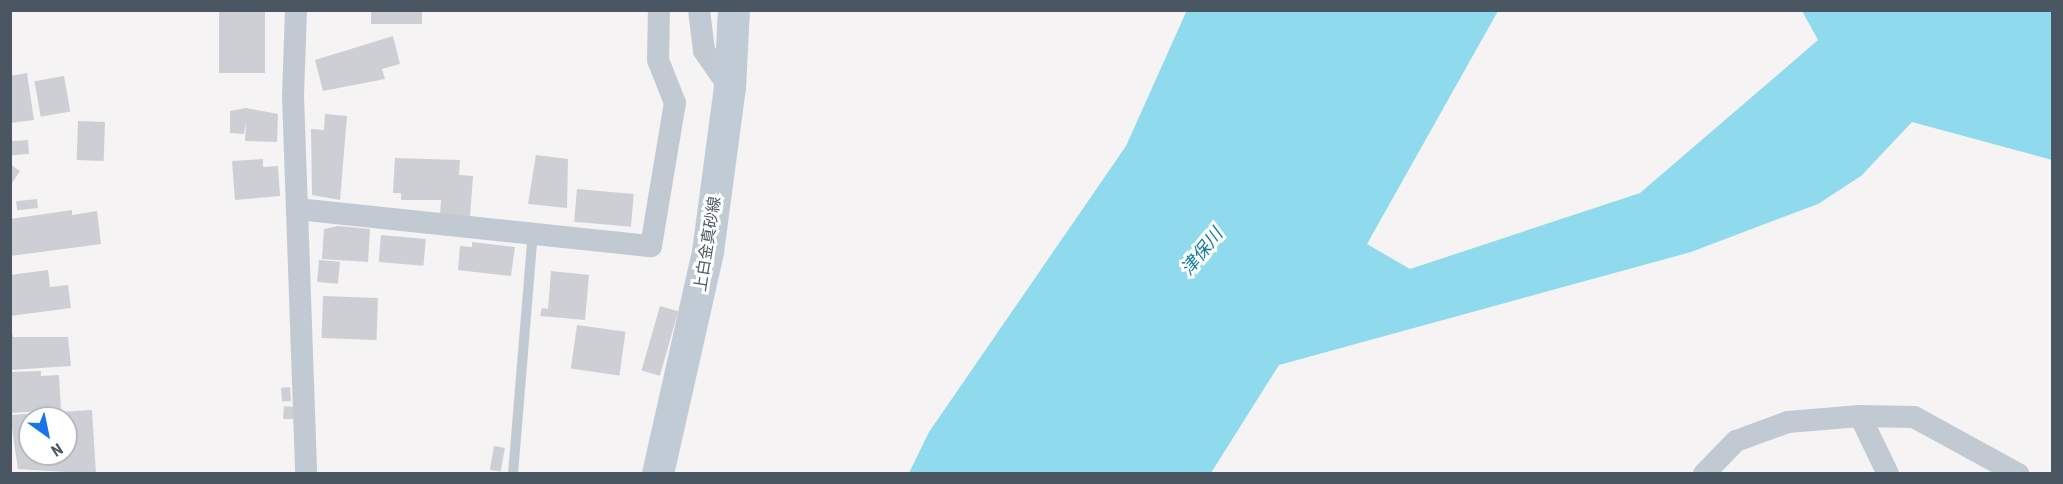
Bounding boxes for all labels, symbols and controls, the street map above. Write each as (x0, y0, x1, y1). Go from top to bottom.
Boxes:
street label: 上白金真砂線 (691, 195, 725, 293)
water label: 津保川 (1177, 224, 1227, 280)
north arrow (18, 406, 78, 466)
text: N (48, 439, 66, 460)

